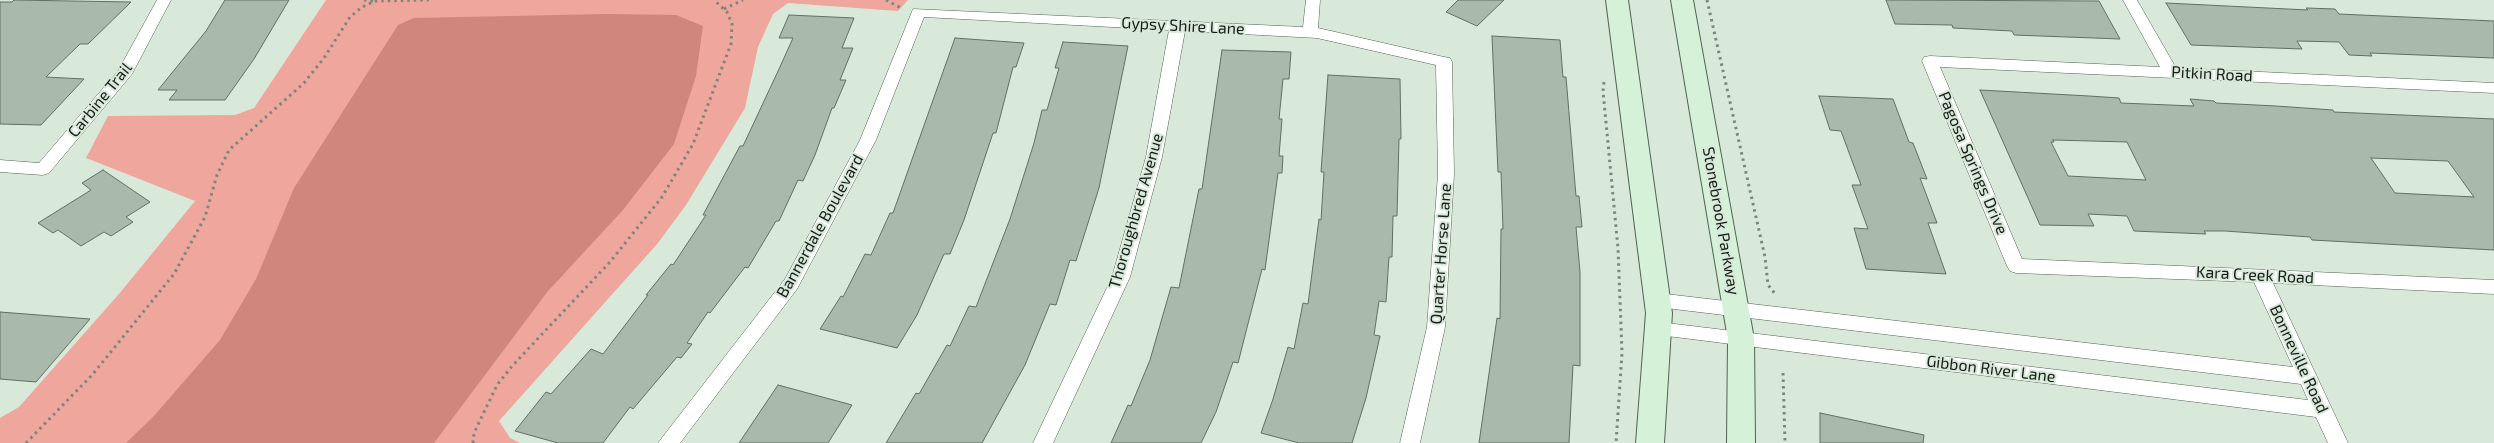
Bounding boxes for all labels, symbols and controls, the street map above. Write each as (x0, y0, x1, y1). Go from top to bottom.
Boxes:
street label: Gypsy Shire Lane (1121, 13, 1245, 39)
street label: Carbine Trail (64, 59, 136, 141)
street label: Pitkin Road (2171, 62, 2253, 86)
street label: Pagosa Springs Drive (1934, 89, 2012, 237)
street label: Thoroughbred Avenue (1105, 131, 1167, 291)
street label: Stonebrook Parkway (1698, 145, 1744, 297)
street label: Bannerdale Boulevard (773, 151, 867, 301)
street label: Quarter Horse Lane (1427, 183, 1455, 325)
street label: Kara Creek Road (2196, 262, 2314, 288)
street label: Bonneville Road (2266, 302, 2332, 416)
street label: Gibbon River Lane (1925, 352, 2057, 386)

